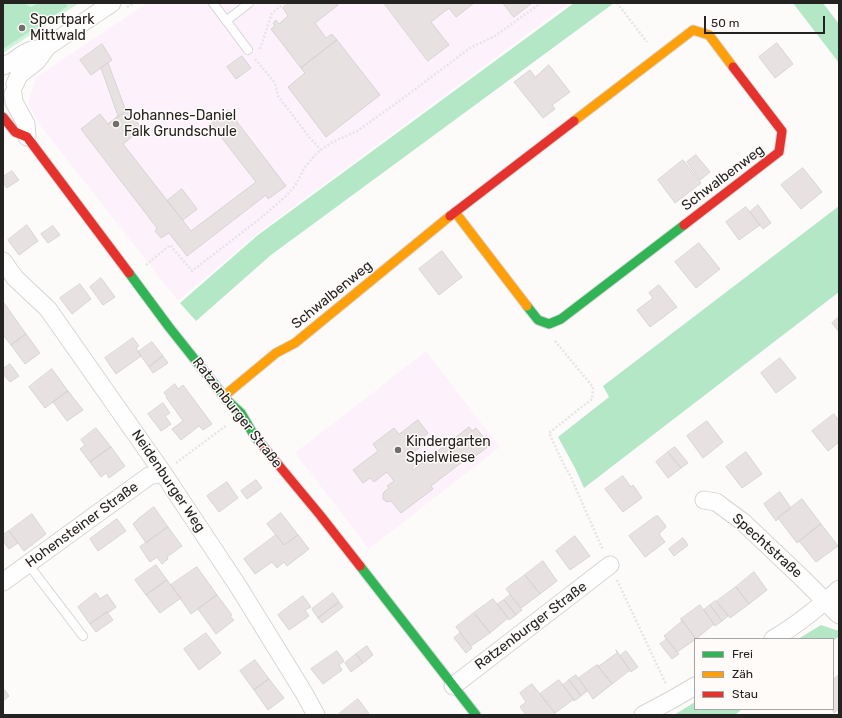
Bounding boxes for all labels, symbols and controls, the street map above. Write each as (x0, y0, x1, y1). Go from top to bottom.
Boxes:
scale bar (706, 8, 827, 34)
place label: Sportpark Mittwald (30, 12, 94, 44)
text: 50 m (711, 16, 739, 30)
marker: Sportpark Mittwald (17, 23, 27, 33)
place label: Johannes-Daniel Falk Grundschule (124, 108, 237, 140)
marker: Johannes-Daniel Falk Grundschule (111, 119, 121, 129)
street label: Schwalbenweg (678, 142, 768, 214)
street label: Schwalbenweg (288, 257, 376, 333)
street label: Ratzenburger Straße (189, 354, 285, 472)
street label: Neidenburger Weg (128, 427, 208, 535)
place label: Kindergarten Spielwiese (406, 434, 491, 466)
marker: Kindergarten Spielwiese (393, 445, 403, 455)
street label: Hohensteiner Straße (22, 479, 142, 571)
street label: Spechtstraße (729, 510, 805, 582)
street label: Ratzenburger Straße (472, 578, 590, 674)
legend (694, 638, 834, 710)
text: Frei (732, 647, 753, 661)
text: Zäh (732, 667, 753, 681)
text: Stau (732, 687, 758, 701)

